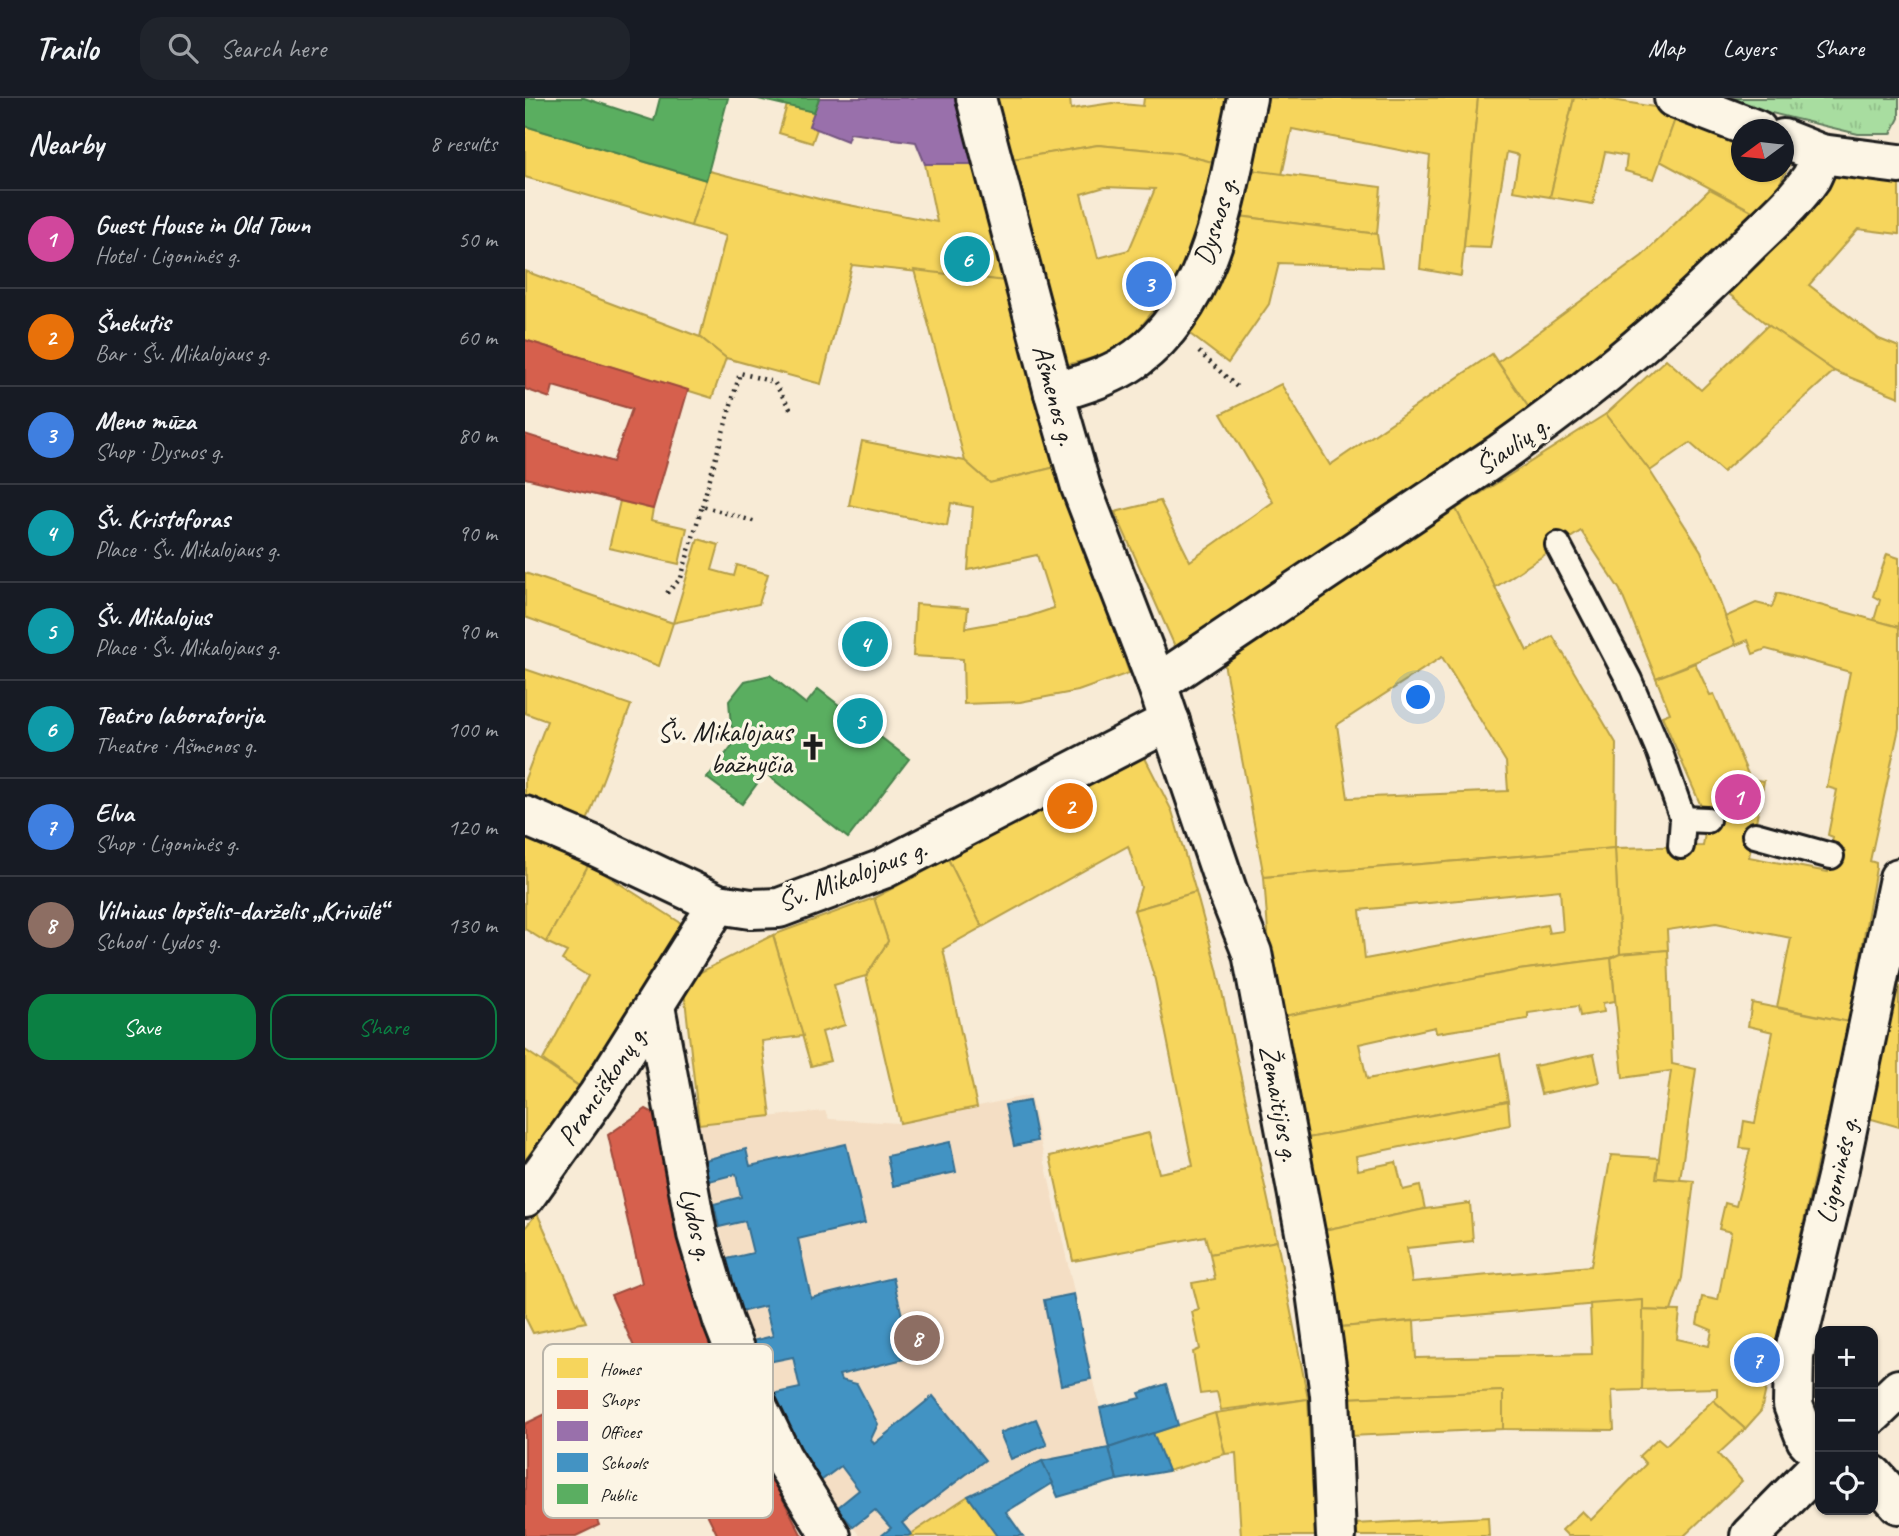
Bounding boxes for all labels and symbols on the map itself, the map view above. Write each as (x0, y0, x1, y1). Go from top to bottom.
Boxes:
north arrow (1731, 119, 1794, 182)
street label: Dysnos g. (1185, 172, 1245, 269)
pin: 6 (944, 233, 990, 285)
pin: 3 (1126, 258, 1172, 310)
street label: Ašmenos g. (1025, 341, 1085, 450)
street label: Šiaulių g. (1468, 407, 1556, 483)
pin: 4 (842, 618, 888, 670)
your location (1401, 680, 1435, 714)
pin: 5 (837, 695, 883, 747)
place label: Šv. Mikalojaus bažnyčia (657, 714, 794, 781)
church icon: Šv. Mikalojaus bažnyčia (798, 732, 828, 762)
pin: 1 (1715, 771, 1761, 823)
pin: 2 (1047, 780, 1093, 832)
street label: Šv. Mikalojaus g. (772, 830, 932, 919)
street label: Pranciškonų g. (549, 1017, 656, 1152)
street label: Žemaitijos g. (1252, 1042, 1308, 1165)
street label: Ligoninės g. (1808, 1113, 1866, 1227)
street label: Lydos g. (672, 1184, 722, 1264)
pin: 8 (894, 1312, 940, 1364)
pin: 7 (1734, 1334, 1780, 1386)
legend (543, 1344, 773, 1518)
text: Homes (600, 1357, 642, 1381)
text: Shops (600, 1388, 640, 1412)
text: Offices (600, 1420, 643, 1444)
text: Schools (600, 1451, 650, 1475)
text: Public (600, 1483, 638, 1507)

